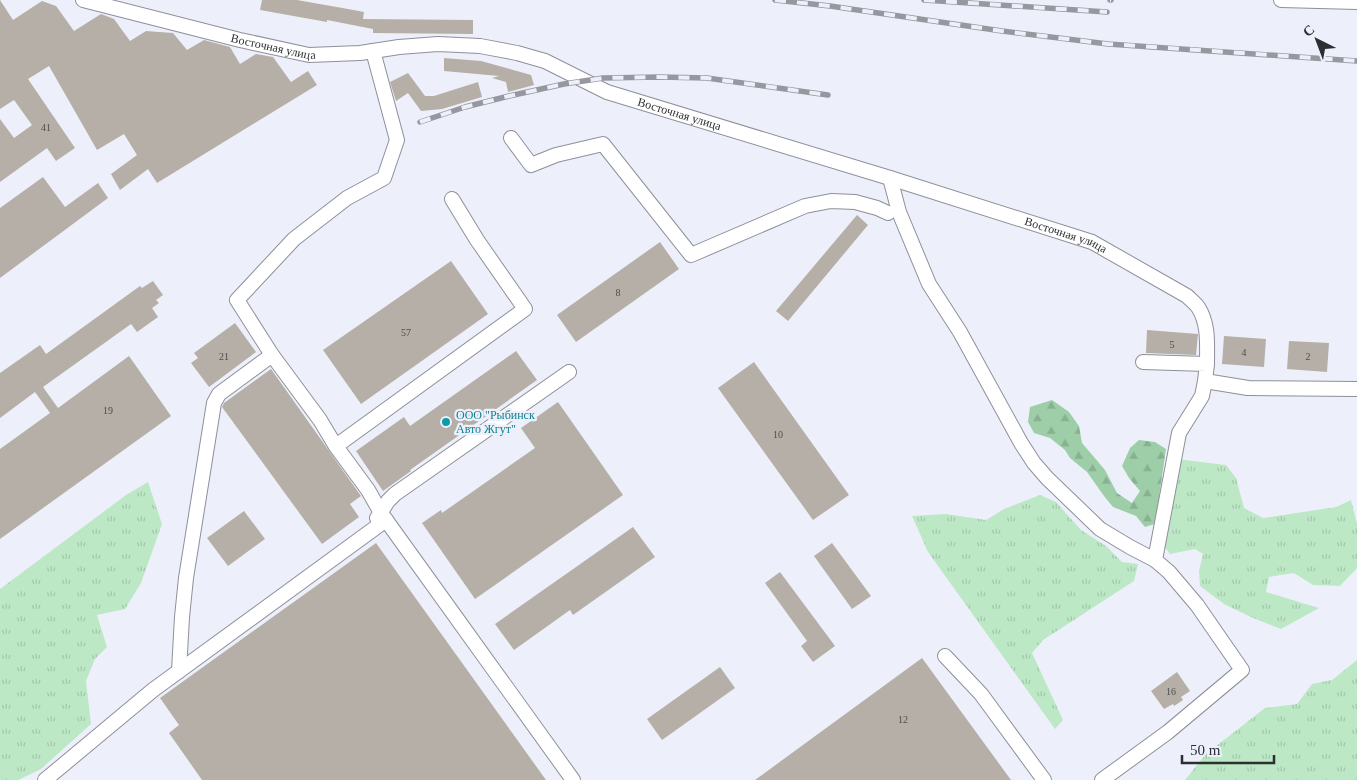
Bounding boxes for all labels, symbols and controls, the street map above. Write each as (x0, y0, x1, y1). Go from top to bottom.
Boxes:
north arrow (1292, 15, 1342, 65)
text: С (1300, 22, 1317, 40)
street label: Восточная улица (229, 31, 317, 62)
street label: Восточная улица (636, 95, 723, 133)
house number: 41 (41, 122, 51, 133)
street label: Восточная улица (1023, 214, 1110, 256)
house number: 8 (616, 287, 621, 298)
house number: 57 (401, 327, 411, 338)
house number: 5 (1170, 339, 1175, 350)
house number: 4 (1242, 347, 1247, 358)
house number: 21 (219, 351, 229, 362)
house number: 2 (1306, 351, 1311, 362)
house number: 19 (103, 405, 113, 416)
place label: ООО "Рыбинск Авто Жгут" (456, 408, 535, 436)
marker: ООО "Рыбинск Авто Жгут" (440, 416, 452, 428)
house number: 10 (773, 429, 783, 440)
house number: 16 (1166, 686, 1176, 697)
house number: 12 (898, 714, 908, 725)
scale bar (1182, 732, 1274, 764)
text: 50 m (1190, 742, 1221, 758)

